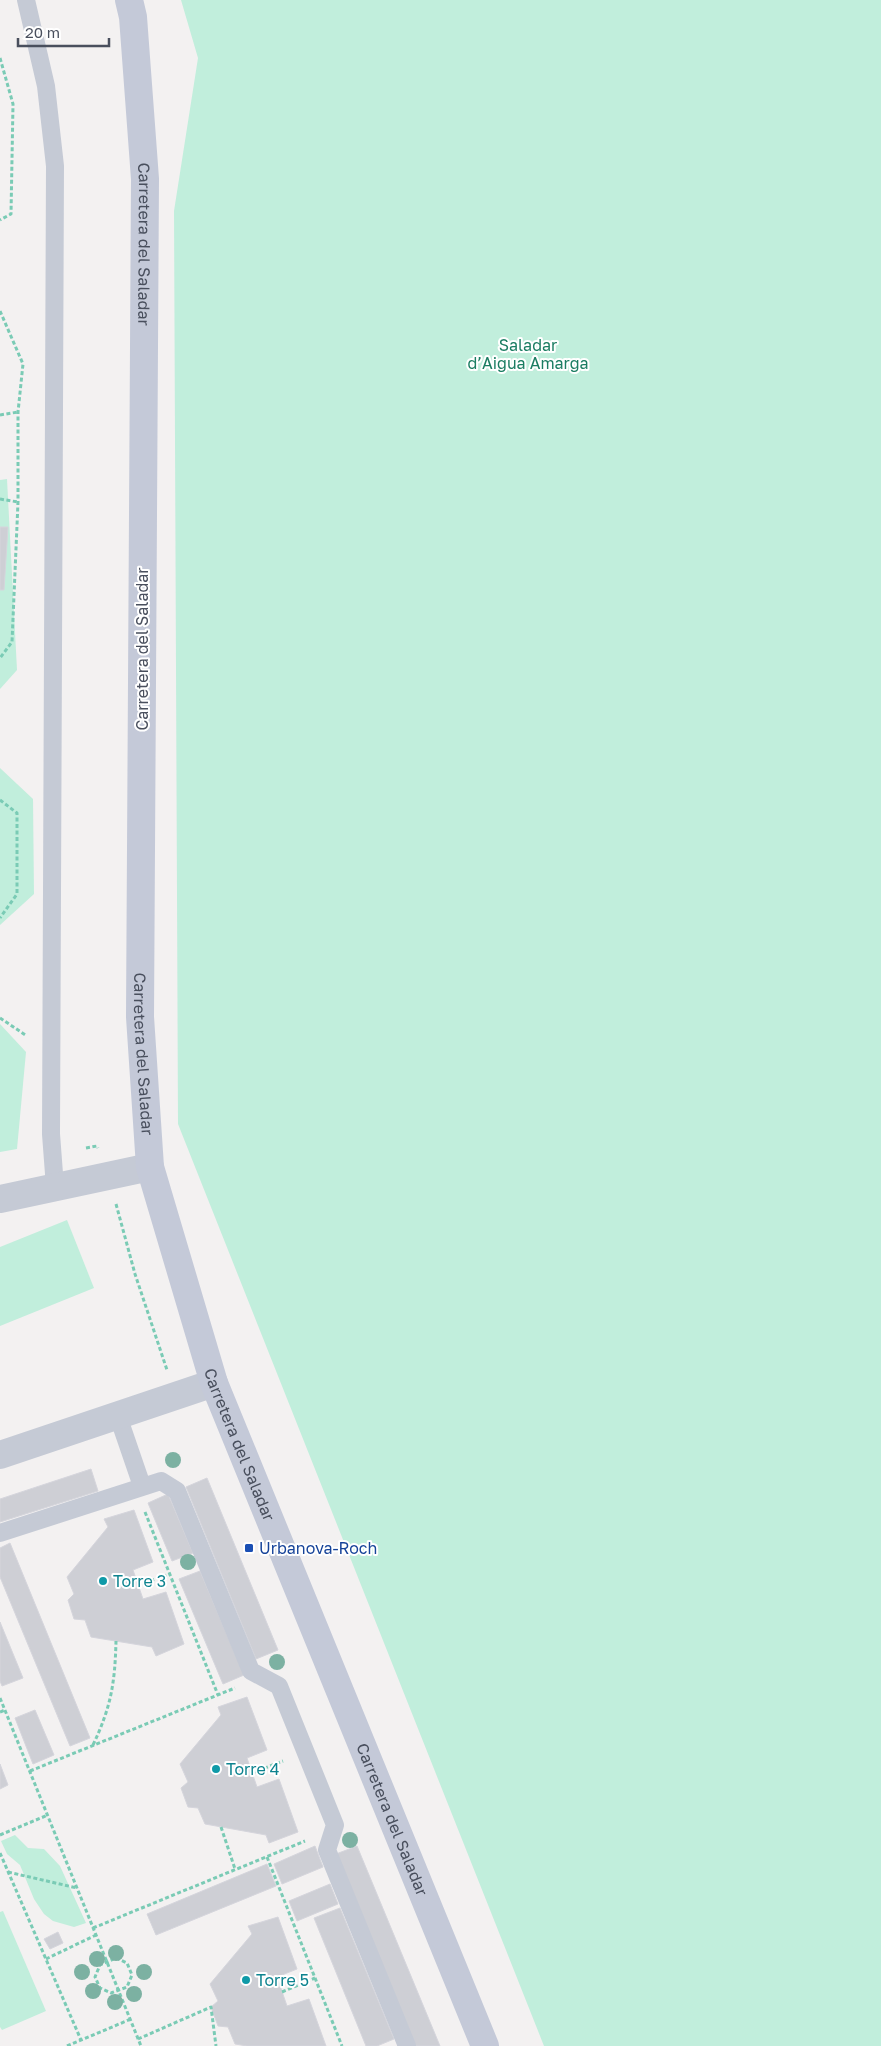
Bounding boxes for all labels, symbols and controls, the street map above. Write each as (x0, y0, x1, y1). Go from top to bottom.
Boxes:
scale bar (18, 15, 109, 47)
text: 20 m (25, 23, 60, 41)
street label: Carretera del Saladar (134, 162, 155, 326)
park label: Saladar d’Aigua Amarga (467, 335, 589, 373)
street label: Carretera del Saladar (132, 567, 152, 731)
street label: Carretera del Saladar (130, 972, 158, 1136)
street label: Carretera del Saladar (200, 1366, 279, 1524)
place label: Urbanova-Roch (259, 1538, 377, 1558)
marker: Urbanova-Roch (243, 1542, 255, 1554)
place label: Torre 3 (113, 1571, 166, 1591)
marker: Torre 3 (97, 1575, 109, 1587)
street label: Carretera del Saladar (352, 1740, 433, 1899)
place label: Torre 4 (226, 1759, 279, 1779)
marker: Torre 4 (210, 1763, 222, 1775)
place label: Torre 5 (256, 1970, 309, 1990)
marker: Torre 5 (240, 1974, 252, 1986)

